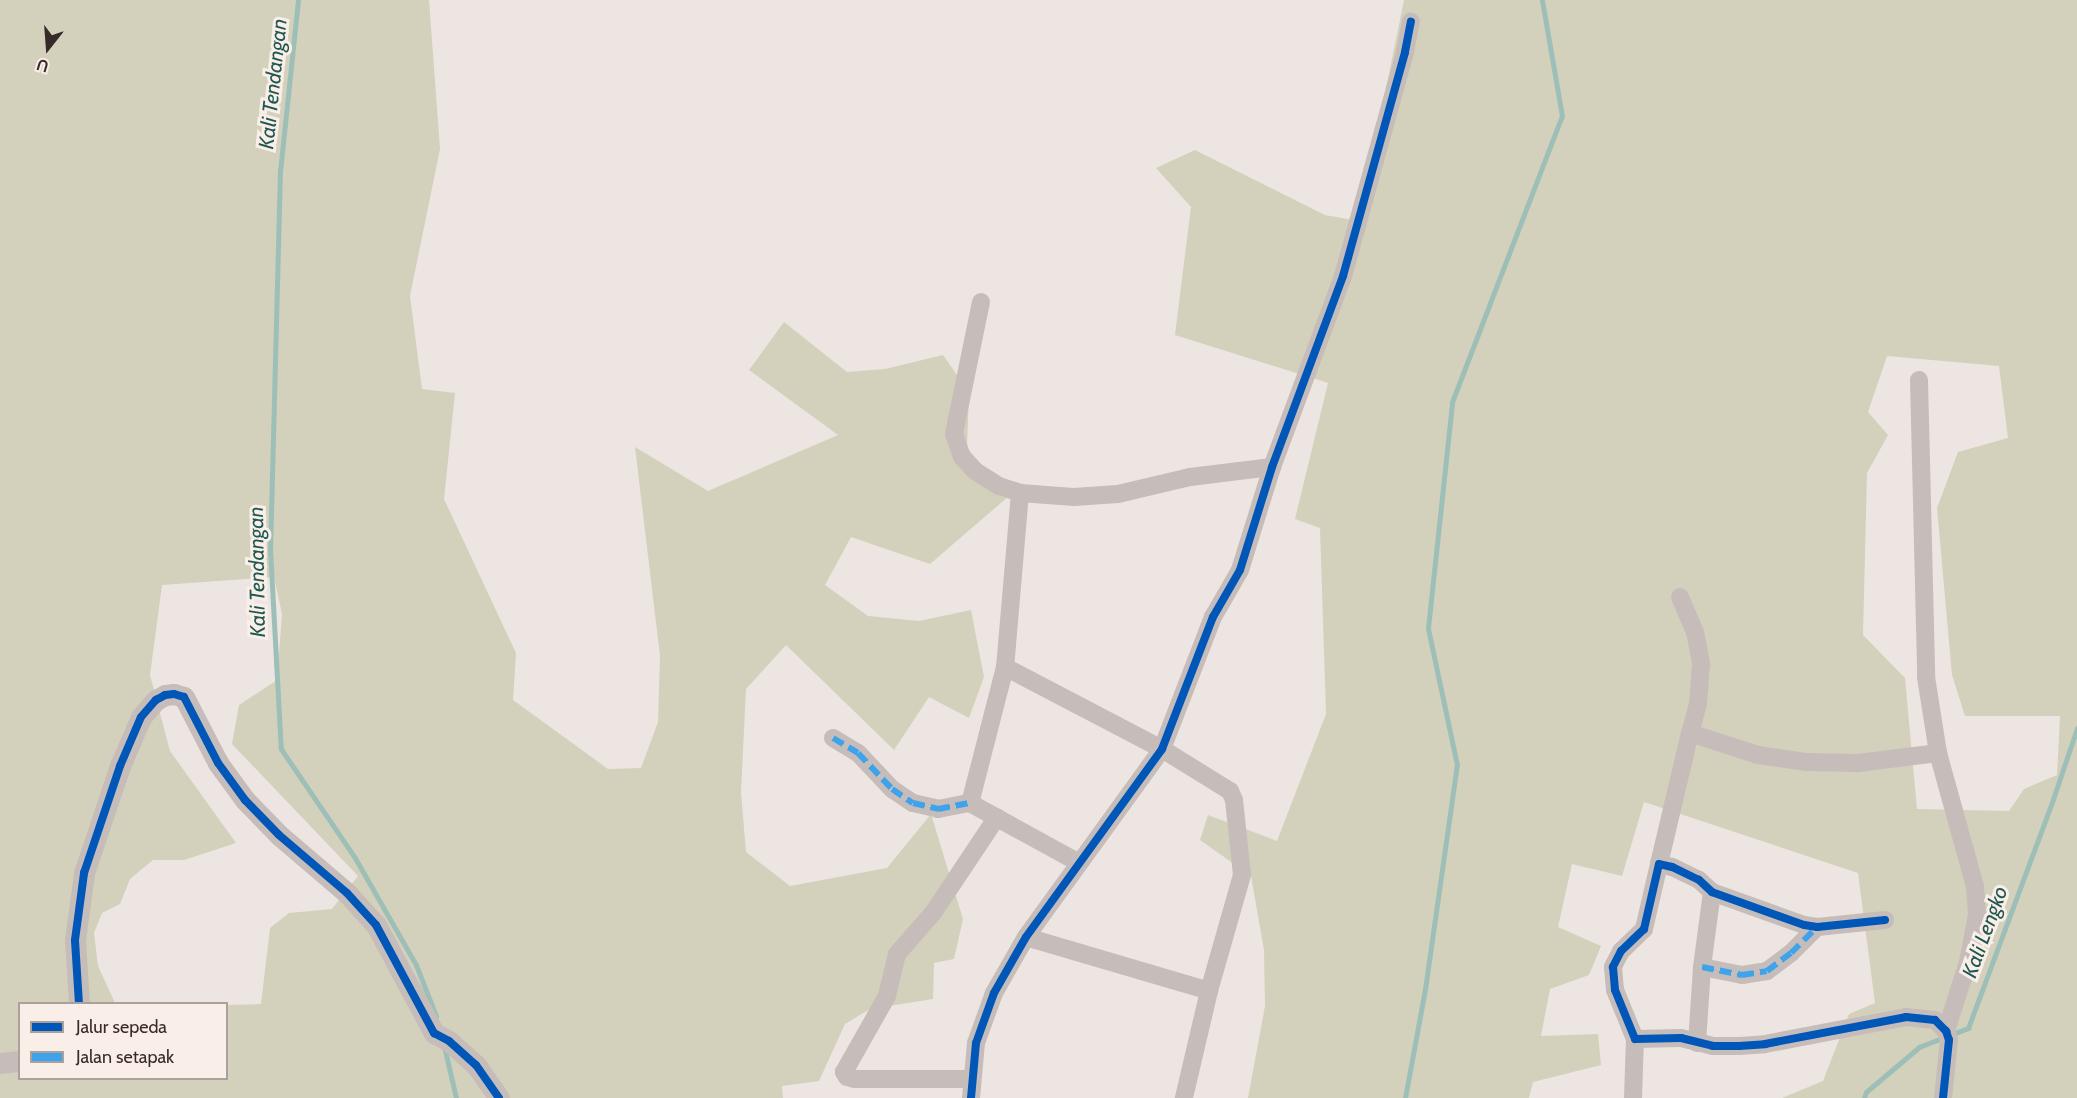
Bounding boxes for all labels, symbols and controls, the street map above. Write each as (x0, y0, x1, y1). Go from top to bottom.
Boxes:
north arrow (18, 18, 78, 78)
water label: Kali Tendangan (254, 18, 292, 150)
text: U (34, 55, 51, 76)
water label: Kali Tendangan (243, 506, 271, 638)
water label: Kali Lengko (1957, 883, 2013, 981)
legend (18, 1002, 228, 1080)
text: Jalur sepeda (76, 1016, 167, 1038)
text: Jalan setapak (76, 1046, 174, 1068)

